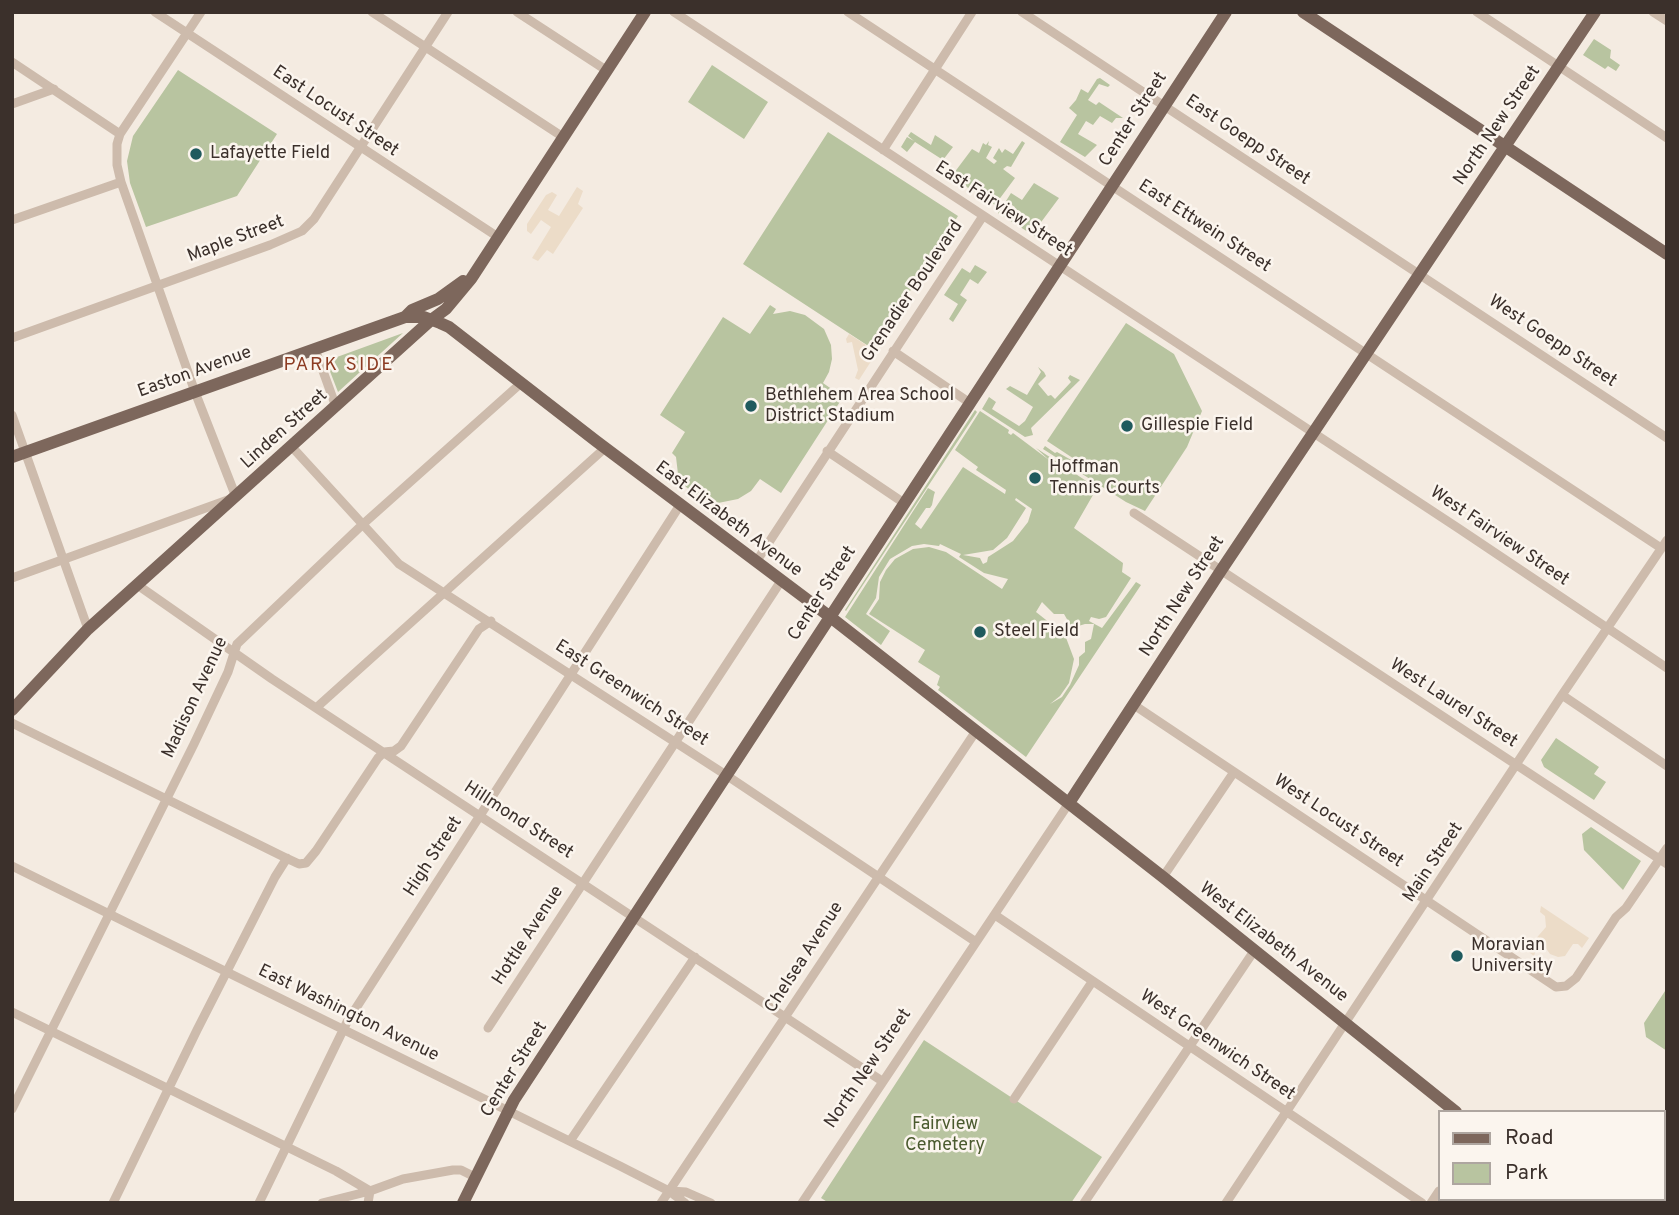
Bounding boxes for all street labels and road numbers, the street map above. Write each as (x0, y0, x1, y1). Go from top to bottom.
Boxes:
street label: East Locust Street (268, 62, 402, 162)
street label: North New Street (1450, 62, 1546, 190)
street label: Center Street (1095, 69, 1173, 171)
street label: East Goepp Street (1180, 91, 1314, 191)
street label: East Fairview Street (930, 158, 1076, 262)
street label: East Ettwein Street (1134, 176, 1274, 278)
street label: Maple Street (185, 212, 287, 268)
street label: Grenadier Boulevard (858, 217, 968, 367)
street label: West Goepp Street (1484, 291, 1620, 393)
street label: Easton Avenue (135, 342, 255, 404)
street label: Linden Street (237, 386, 333, 474)
street label: East Elizabeth Avenue (650, 458, 806, 582)
street label: West Fairview Street (1425, 482, 1573, 592)
street label: North New Street (1136, 533, 1230, 661)
street label: Center Street (784, 543, 862, 645)
street label: Madison Avenue (159, 634, 233, 762)
street label: East Greenwich Street (550, 636, 712, 752)
street label: West Laurel Street (1385, 655, 1521, 753)
street label: West Locust Street (1269, 771, 1407, 873)
street label: Hillmond Street (459, 778, 577, 864)
street label: High Street (400, 813, 468, 901)
street label: Main Street (1399, 819, 1469, 907)
street label: West Elizabeth Avenue (1194, 878, 1352, 1008)
street label: Hottle Avenue (489, 882, 569, 990)
street label: Chelsea Avenue (761, 898, 849, 1018)
street label: East Washington Avenue (254, 961, 442, 1067)
street label: West Greenwich Street (1135, 986, 1299, 1106)
street label: North New Street (821, 1005, 917, 1133)
street label: Center Street (477, 1018, 553, 1122)

